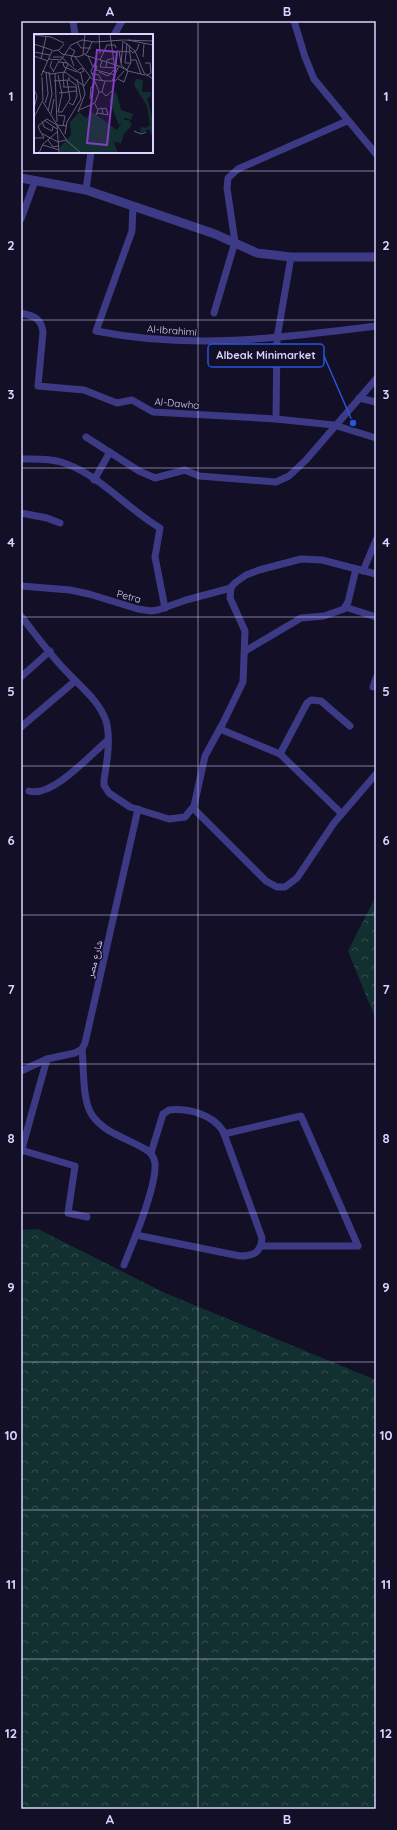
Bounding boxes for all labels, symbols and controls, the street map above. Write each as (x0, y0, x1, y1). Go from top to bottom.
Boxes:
text: A (106, 3, 115, 19)
text: B (283, 3, 291, 19)
inset map (34, 34, 153, 153)
text: 1 (8, 88, 14, 104)
text: 1 (383, 88, 389, 104)
text: 2 (7, 237, 15, 253)
text: 2 (382, 237, 390, 253)
street label: Al-Ibrahimi (147, 322, 197, 339)
callout: Albeak Minimarket (208, 344, 324, 367)
text: Albeak Minimarket (216, 348, 316, 362)
text: 3 (8, 386, 15, 402)
text: 3 (383, 386, 390, 402)
street label: Al-Dawha (154, 395, 200, 412)
text: 4 (7, 534, 15, 550)
text: 4 (382, 534, 390, 550)
street label: Petra (115, 587, 142, 606)
text: 5 (7, 683, 15, 699)
text: 5 (382, 683, 390, 699)
text: 6 (7, 832, 15, 848)
text: 6 (382, 832, 390, 848)
street label: شارع مصر (83, 939, 106, 980)
text: 7 (7, 981, 15, 997)
text: 7 (382, 981, 390, 997)
text: 8 (7, 1130, 15, 1146)
text: 8 (382, 1130, 390, 1146)
text: 9 (7, 1279, 15, 1295)
text: 9 (382, 1279, 390, 1295)
text: 10 (4, 1427, 18, 1443)
text: 10 (379, 1427, 393, 1443)
text: 11 (6, 1576, 16, 1592)
text: 11 (381, 1576, 391, 1592)
text: 12 (5, 1725, 17, 1741)
text: 12 (380, 1725, 392, 1741)
text: A (106, 1811, 115, 1827)
text: B (283, 1811, 291, 1827)

